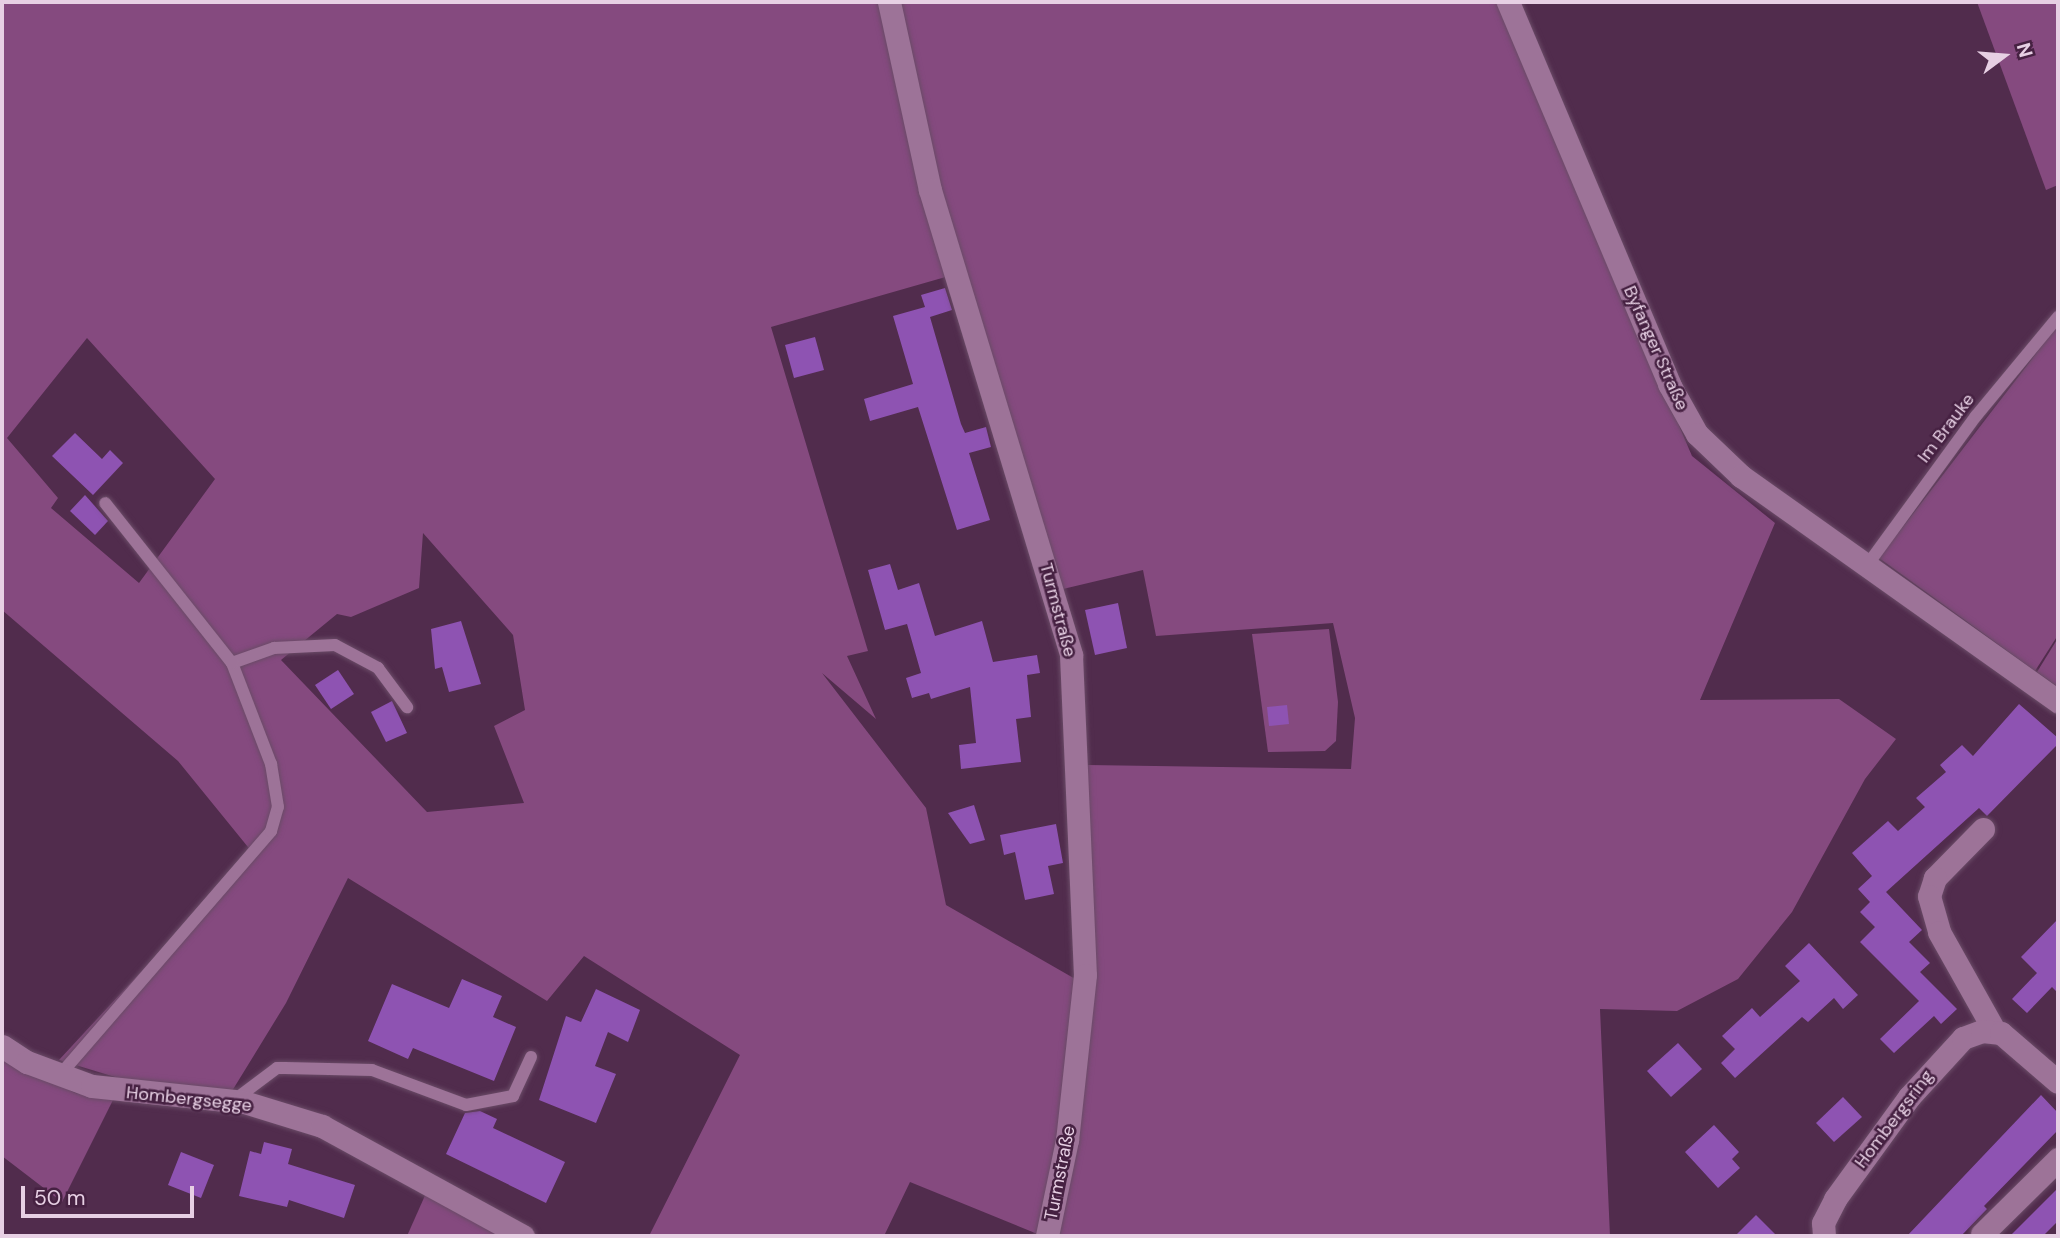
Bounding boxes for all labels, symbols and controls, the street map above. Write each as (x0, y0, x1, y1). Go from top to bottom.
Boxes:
north arrow (1969, 21, 2039, 91)
text: N (2011, 40, 2039, 60)
street label: Byfanger Straße (1619, 282, 1693, 414)
street label: Im Brauke (1913, 389, 1979, 467)
street label: Turmstraße (1035, 561, 1081, 659)
street label: Hombergsring (1850, 1066, 1938, 1172)
street label: Hombergsegge (125, 1082, 253, 1116)
street label: Turmstraße (1040, 1124, 1080, 1222)
scale bar (24, 1172, 198, 1216)
text: 50 m (34, 1184, 85, 1212)

